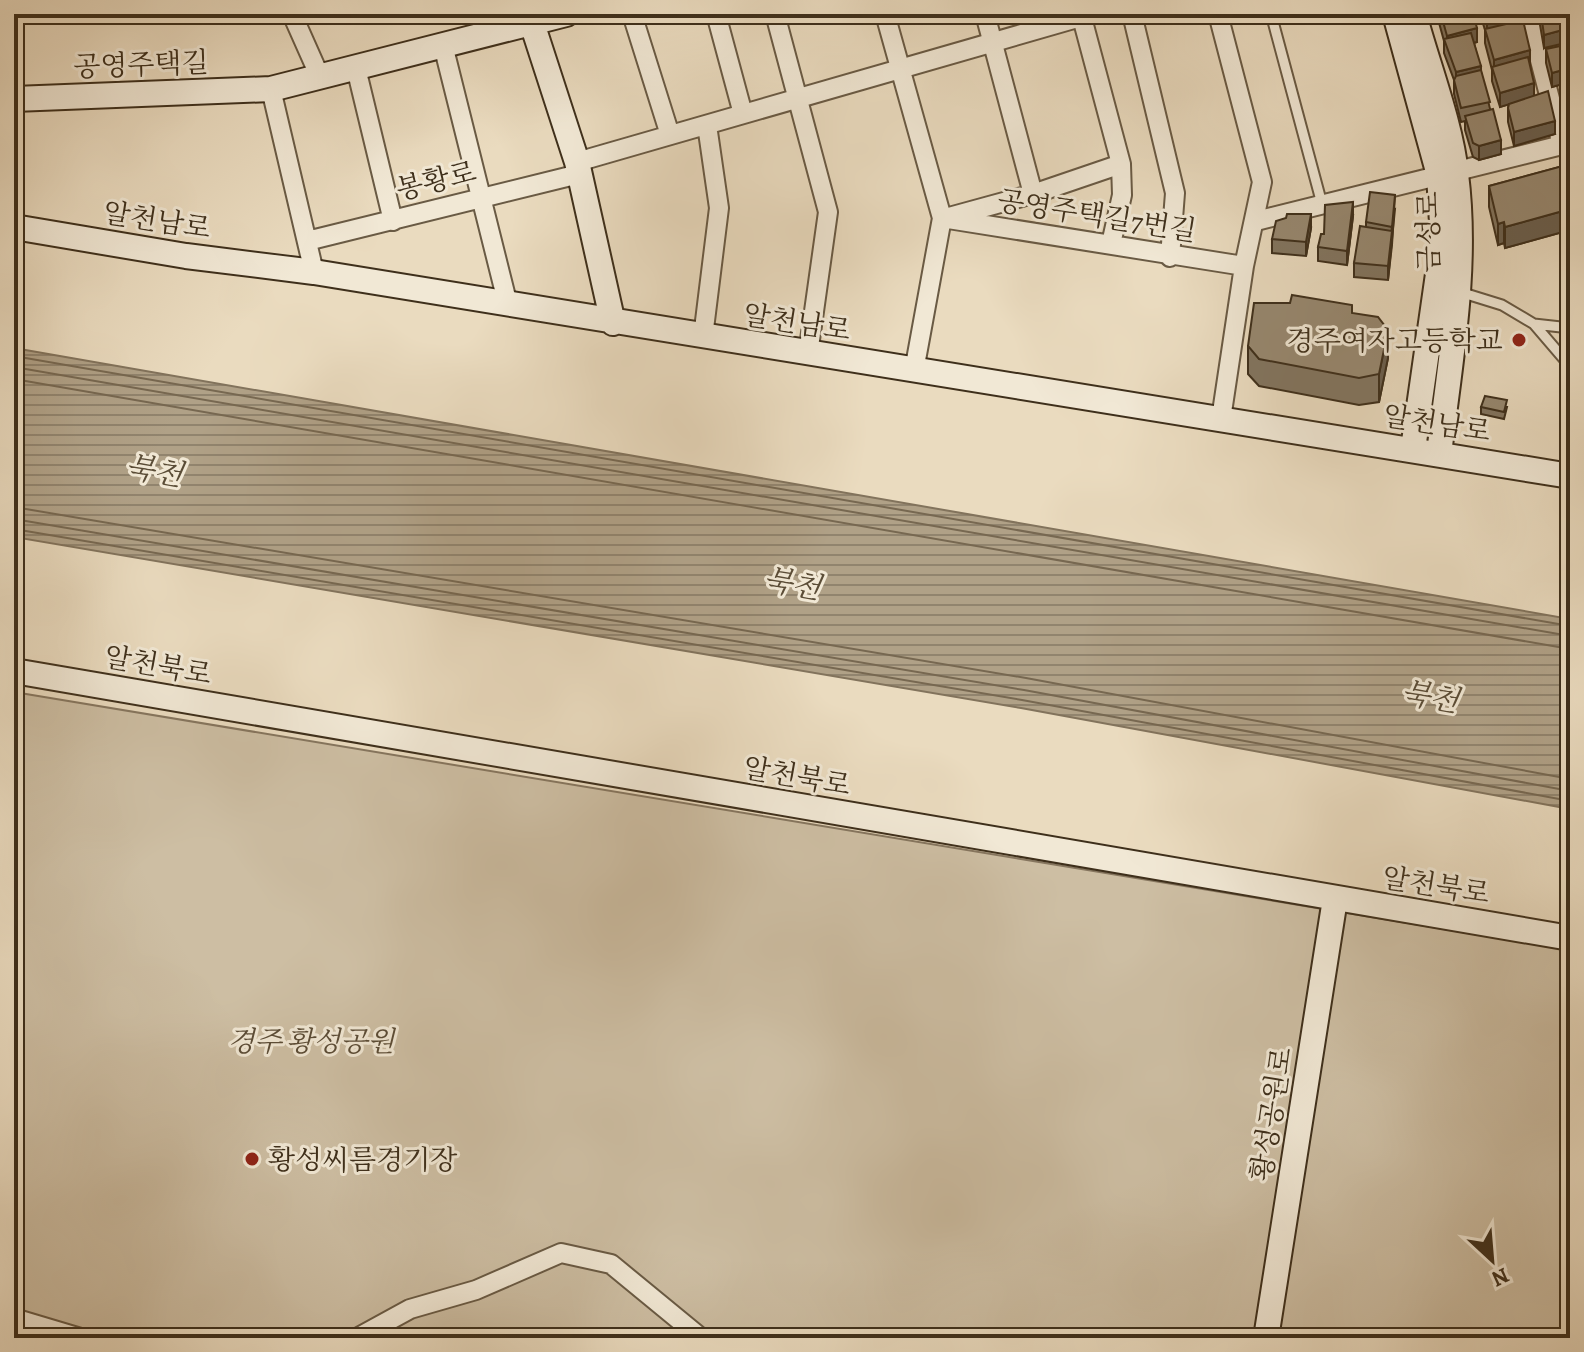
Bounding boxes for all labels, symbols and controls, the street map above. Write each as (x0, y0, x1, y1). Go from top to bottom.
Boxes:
street label: 공영주택길 (73, 44, 209, 86)
street label: 봉황로 (392, 153, 480, 209)
street label: 공영주택길7번길 (995, 181, 1199, 250)
street label: 금성로 (1409, 191, 1449, 273)
street label: 알천남로 (100, 194, 213, 248)
street label: 알천남로 (740, 296, 853, 350)
place label: 경주여자고등학교 (1287, 322, 1503, 360)
marker: 경주여자고등학교 (1510, 331, 1528, 349)
street label: 알천남로 (1380, 397, 1493, 451)
water label: 북천 (122, 446, 188, 496)
water label: 북천 (760, 559, 826, 609)
street label: 알천북로 (101, 638, 214, 694)
water label: 북천 (1398, 672, 1464, 722)
street label: 알천북로 (740, 749, 853, 805)
street label: 알천북로 (1379, 859, 1492, 913)
park label: 경주 황성공원 (227, 1023, 396, 1061)
street label: 황성공원로 (1243, 1044, 1301, 1184)
place label: 황성씨름경기장 (268, 1141, 457, 1179)
marker: 황성씨름경기장 (243, 1150, 261, 1168)
north arrow (1452, 1220, 1532, 1300)
text: N (1487, 1260, 1514, 1294)

